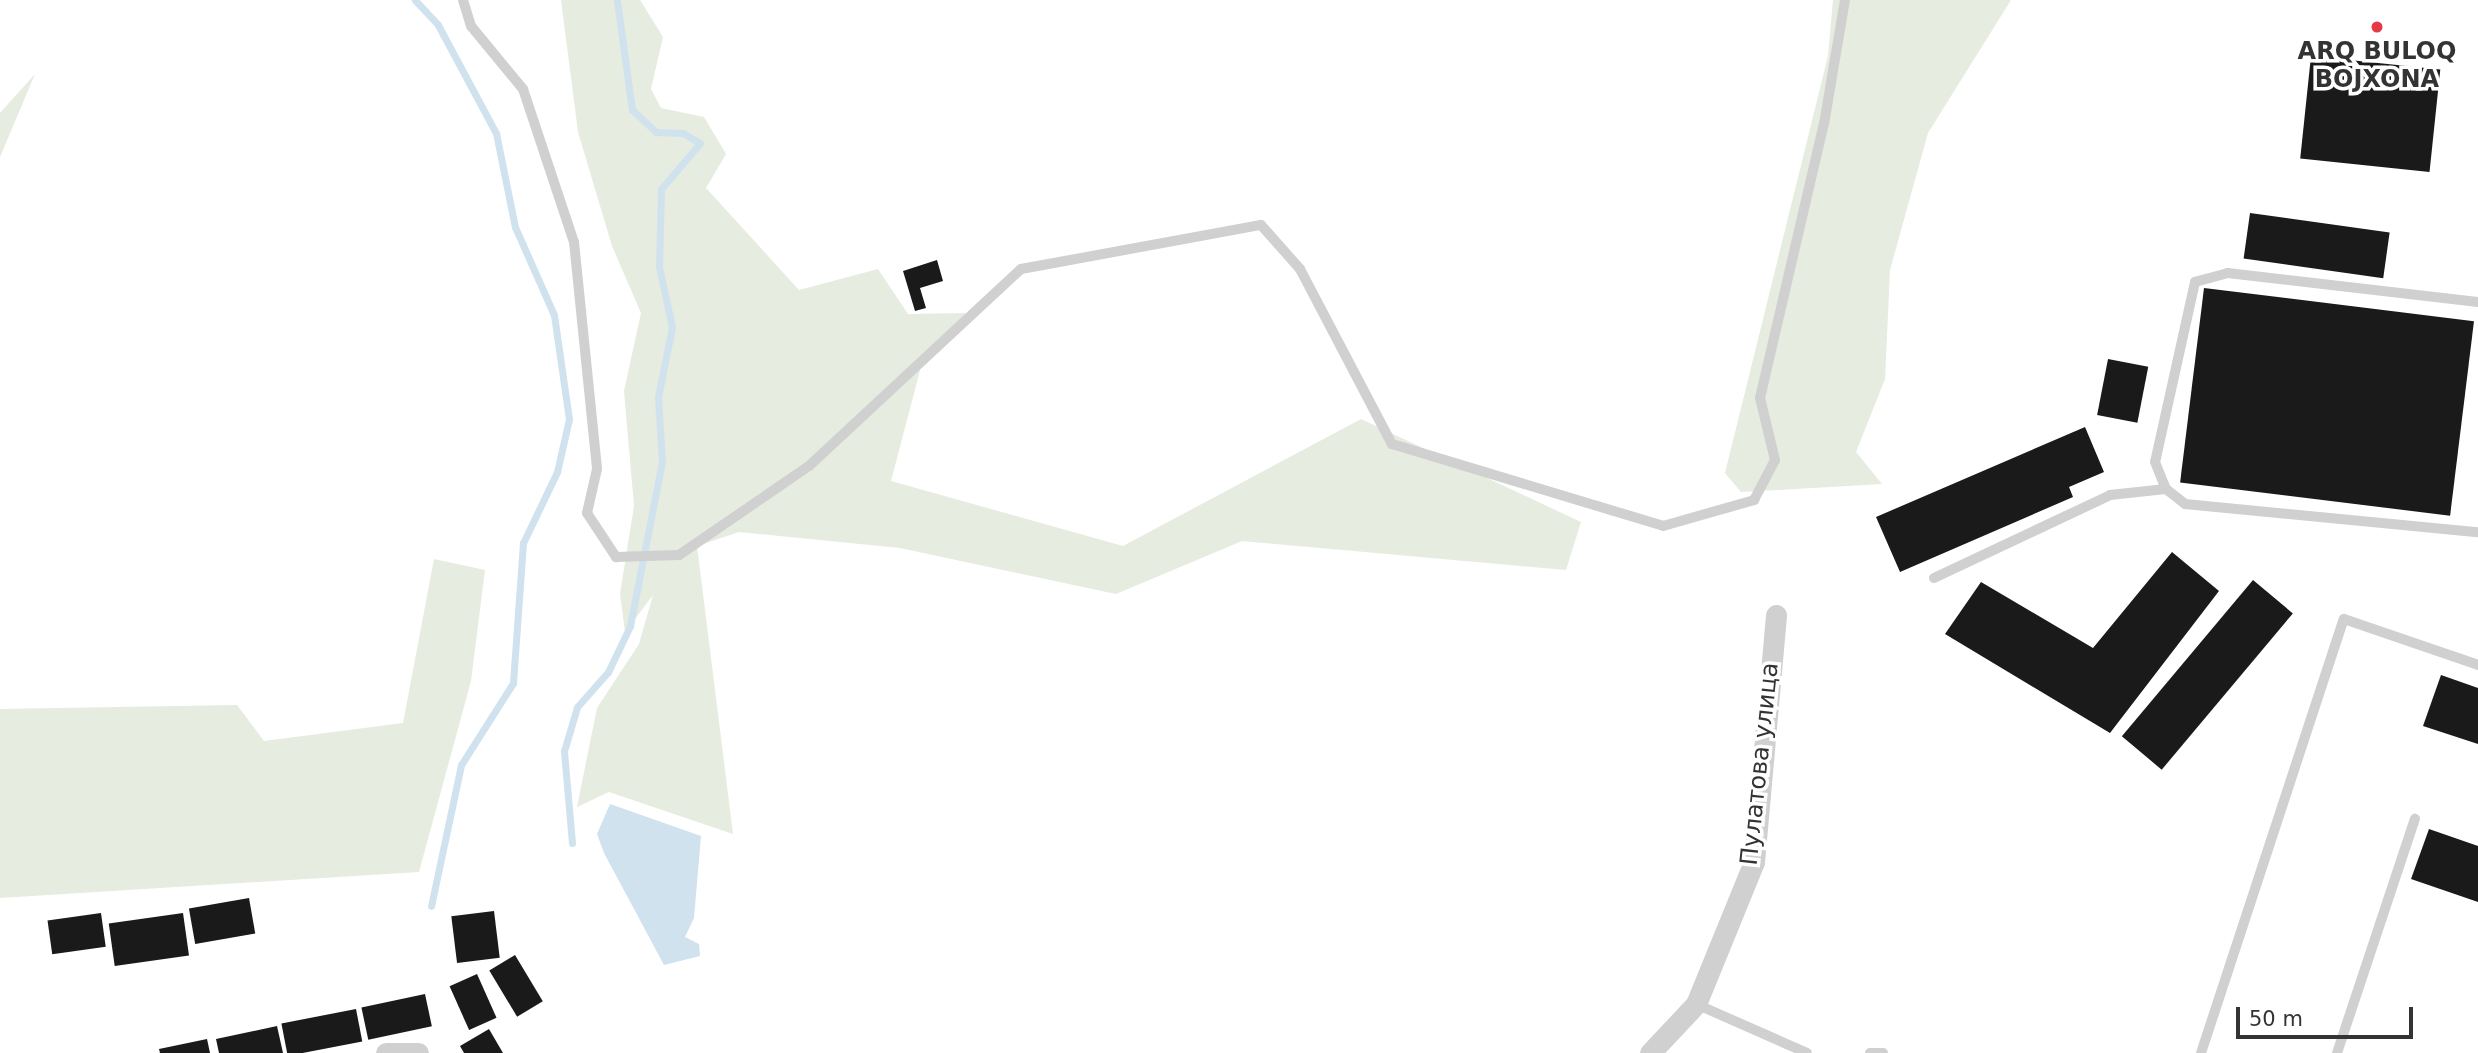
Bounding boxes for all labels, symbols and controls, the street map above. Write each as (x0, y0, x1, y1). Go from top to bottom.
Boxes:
marker: ARQ BULOQ BOJXONA (2369, 19, 2385, 35)
place label: ARQ BULOQ BOJXONA (2298, 38, 2456, 94)
street label: Пулатова улица (1735, 661, 1785, 867)
scale bar (2240, 993, 2417, 1038)
text: 50 m (2249, 1007, 2303, 1031)

